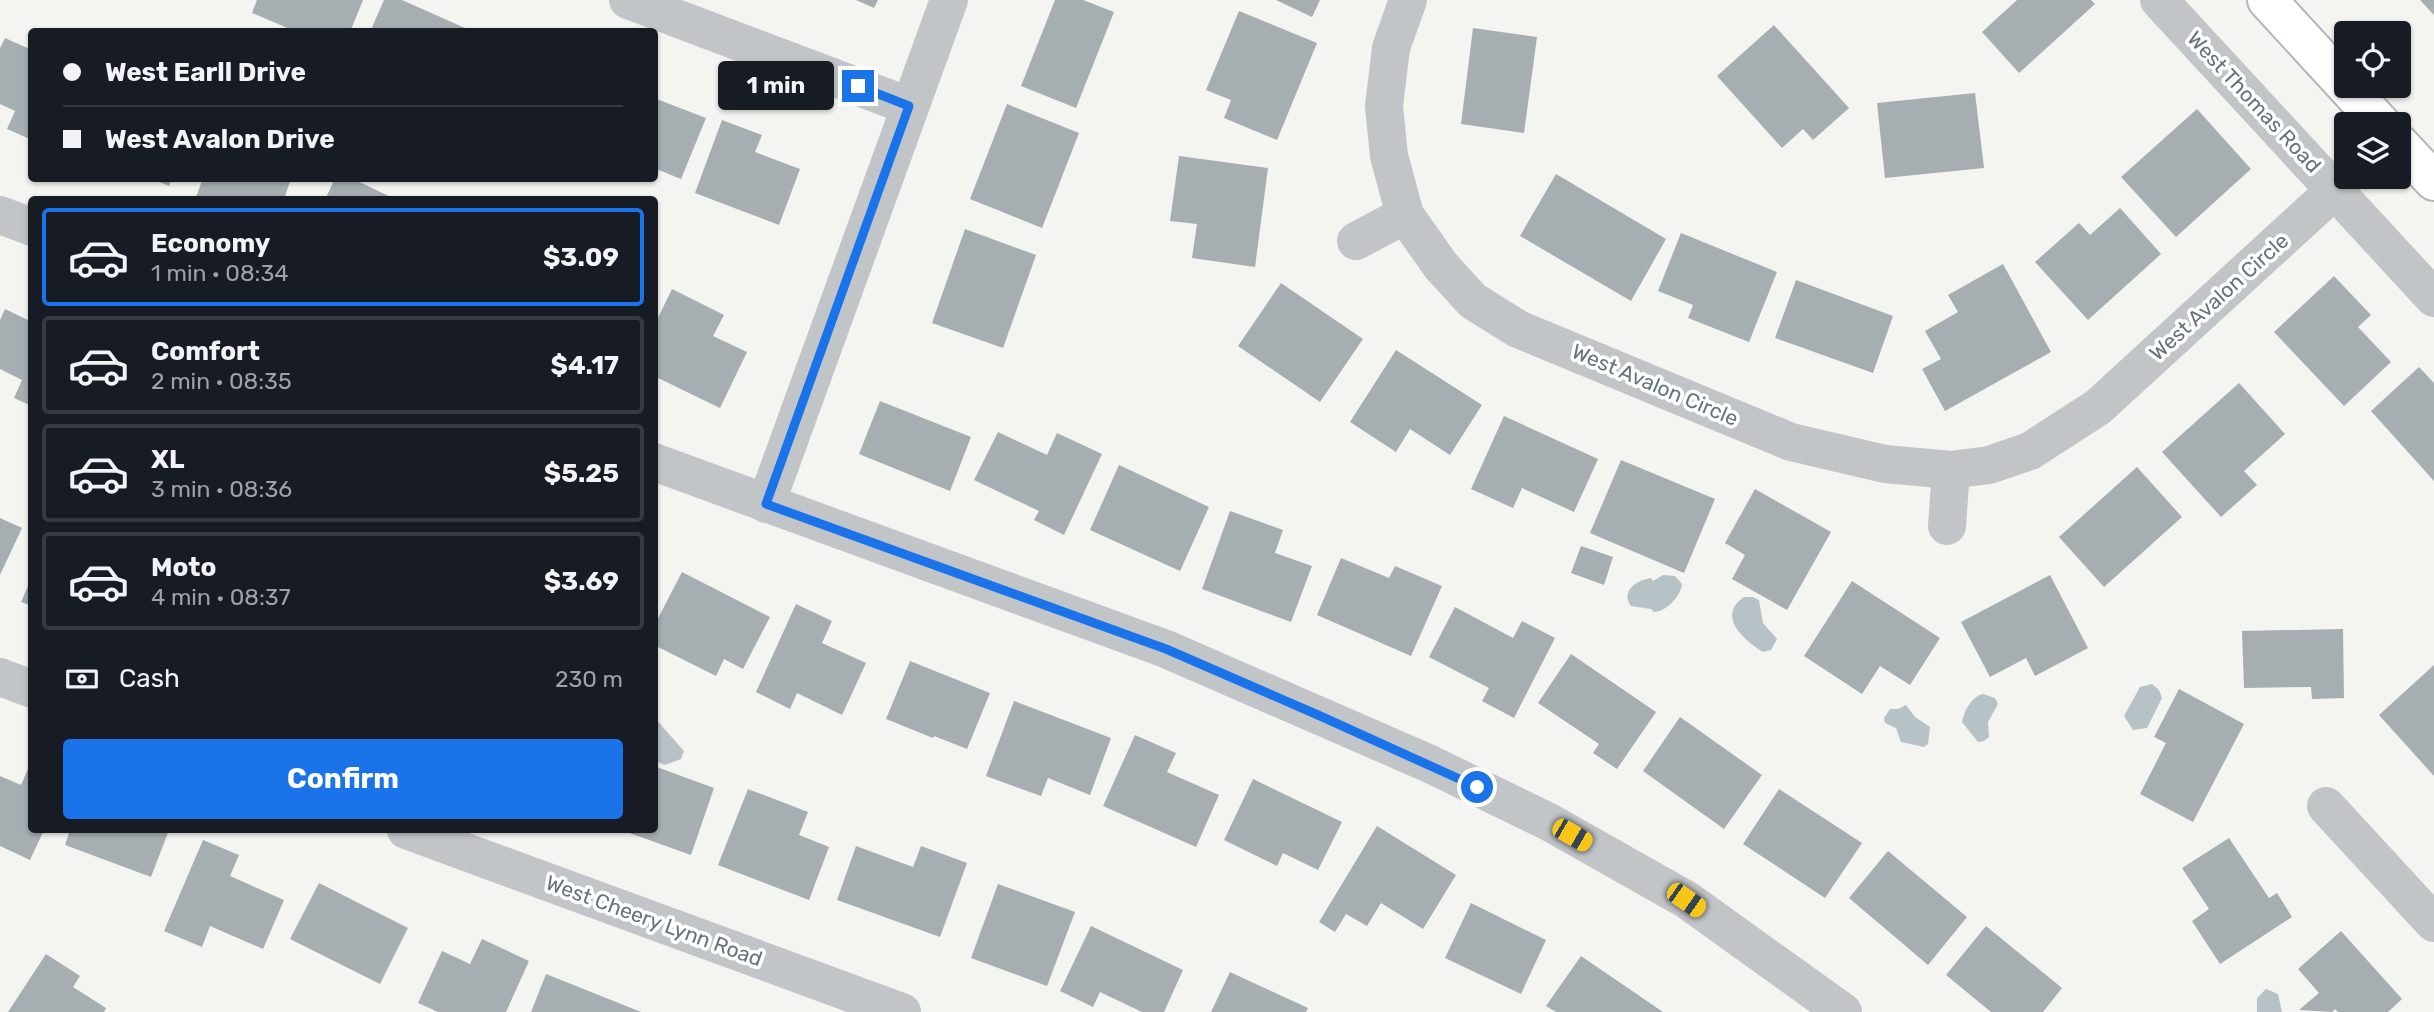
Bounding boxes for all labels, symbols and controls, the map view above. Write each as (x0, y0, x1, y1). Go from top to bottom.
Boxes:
map controls (2334, 21, 2411, 189)
button: locate (2334, 21, 2411, 98)
street label: West Thomas Road (2182, 26, 2326, 178)
text: West Earll Drive (105, 57, 306, 88)
callout: 1 min (718, 62, 834, 110)
route end (842, 70, 874, 102)
text: 1 min (747, 71, 805, 99)
button: layers (2334, 112, 2411, 189)
text: West Avalon Drive (105, 124, 335, 155)
icon: car (67, 226, 130, 289)
text: Economy (151, 228, 270, 259)
street label: West Avalon Circle (2144, 228, 2293, 366)
text: $3.09 (543, 242, 619, 273)
text: 1 min · 08:34 (151, 259, 289, 287)
icon: car (67, 334, 130, 397)
text: Comfort (151, 336, 260, 367)
street label: West Avalon Circle (1568, 338, 1742, 431)
text: $4.17 (551, 350, 619, 381)
text: 2 min · 08:35 (151, 367, 292, 395)
icon: car (67, 442, 130, 505)
text: XL (151, 444, 184, 475)
text: $5.25 (544, 458, 619, 489)
text: 3 min · 08:36 (151, 475, 292, 503)
icon: car (67, 550, 130, 613)
text: Moto (151, 552, 216, 583)
text: $3.69 (544, 566, 619, 597)
text: 4 min · 08:37 (151, 583, 290, 611)
icon: cash (63, 660, 101, 698)
text: Cash (119, 663, 180, 694)
text: 230 m (555, 665, 623, 693)
button: Confirm (63, 739, 623, 819)
route start (1461, 771, 1493, 803)
car (1549, 815, 1596, 855)
street label: West Cheery Lynn Road (543, 870, 766, 971)
car (1663, 879, 1710, 921)

